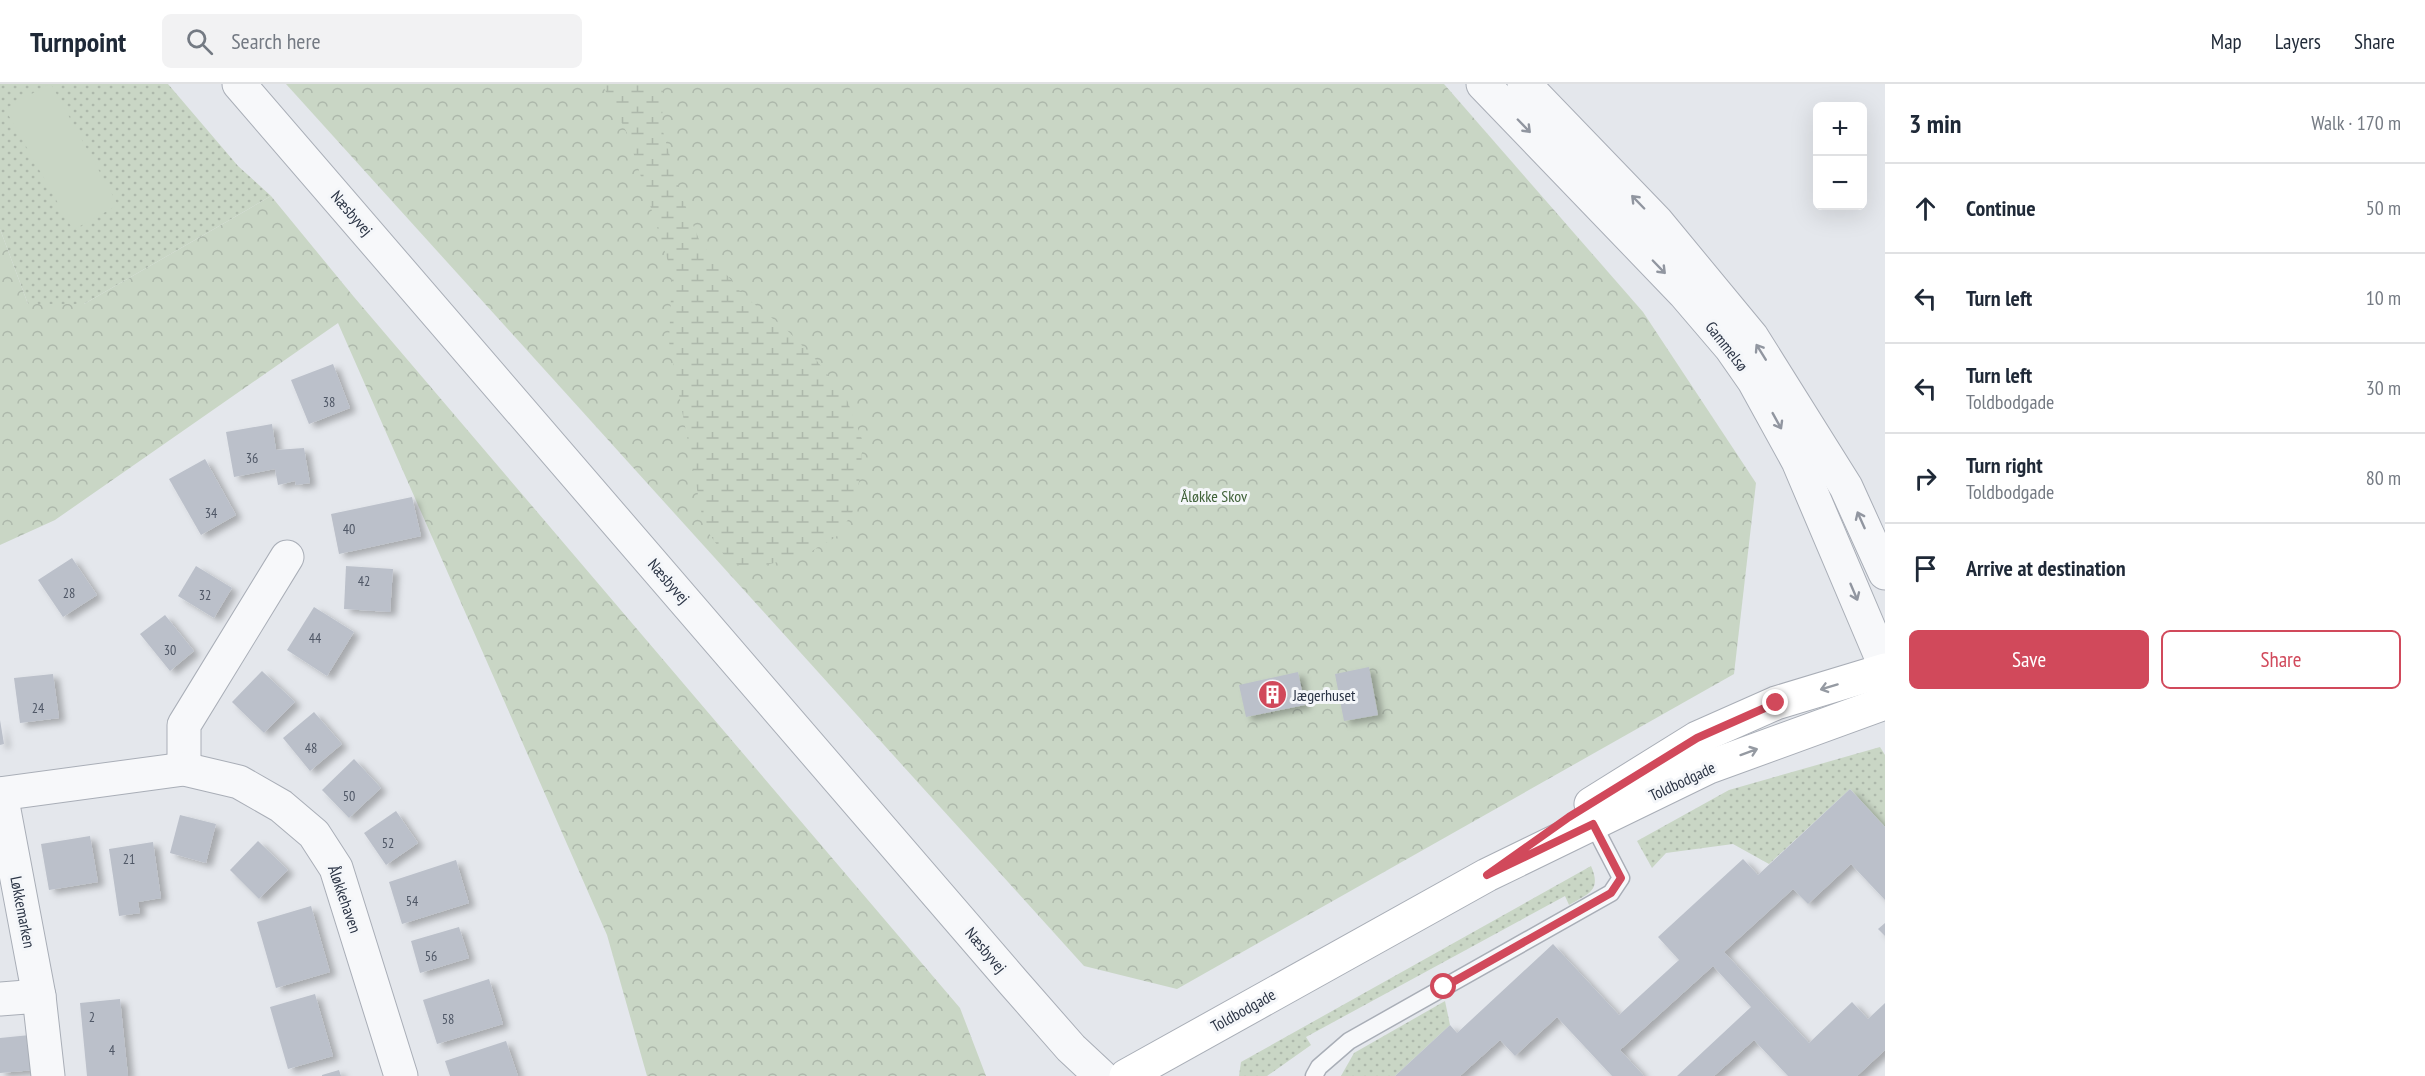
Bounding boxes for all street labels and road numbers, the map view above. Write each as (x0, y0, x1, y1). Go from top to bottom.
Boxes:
street label: Næsbyvej (327, 186, 377, 240)
street label: Gammelsø (1701, 317, 1753, 375)
street label: Næsbyvej (644, 554, 694, 608)
street label: Toldbodgade (1646, 757, 1718, 805)
street label: Åløkkehaven (324, 862, 366, 936)
street label: Løkkemarken (6, 874, 40, 950)
street label: Næsbyvej (961, 923, 1011, 977)
street label: Toldbodgade (1207, 984, 1279, 1036)

